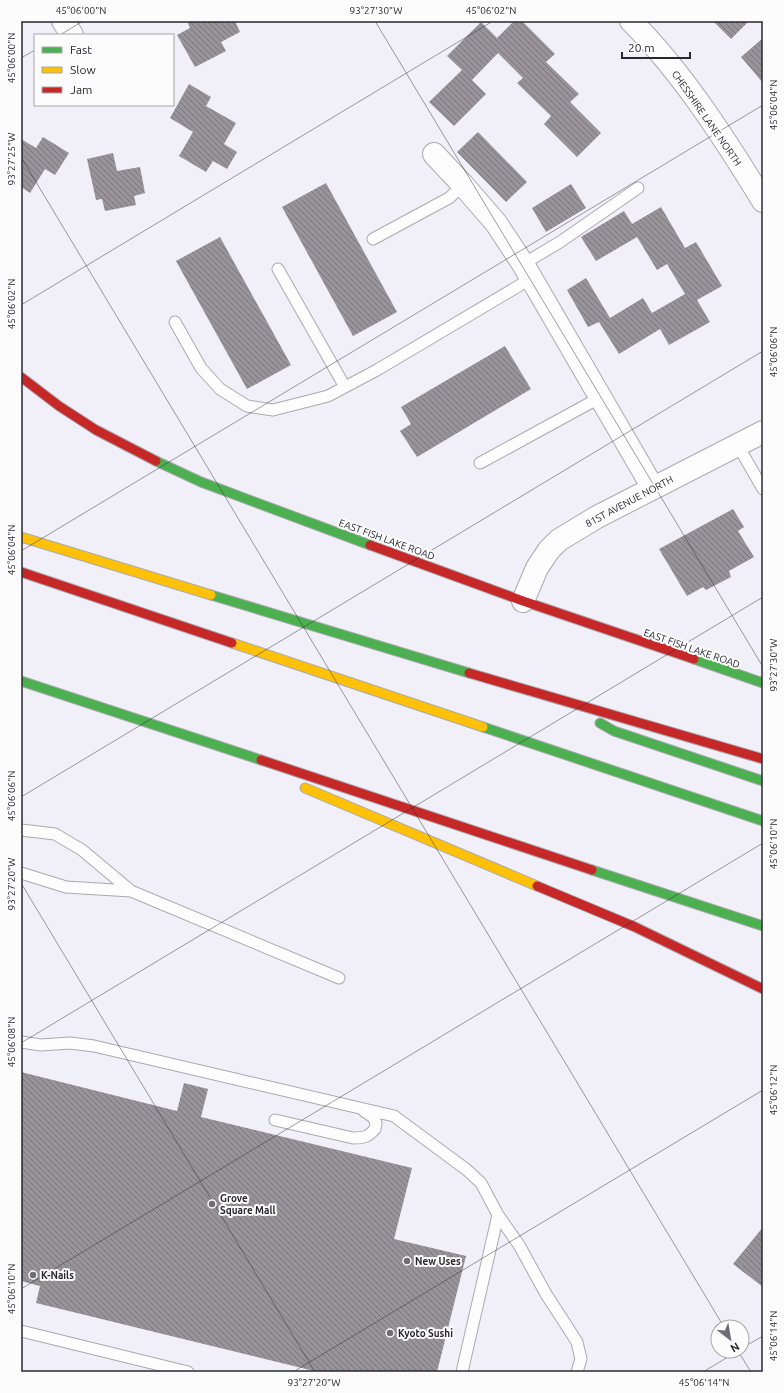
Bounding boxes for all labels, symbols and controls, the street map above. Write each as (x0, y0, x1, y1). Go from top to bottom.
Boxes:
text: 45°06'00"N (56, 5, 106, 16)
text: 93°27'30"W (350, 5, 402, 16)
text: 45°06'02"N (466, 5, 516, 16)
text: 45°06'00"N (6, 33, 17, 83)
legend (34, 34, 174, 106)
scale bar (622, 34, 690, 60)
text: 20 m (628, 41, 655, 54)
text: Fast (70, 43, 92, 56)
text: Slow (70, 63, 96, 76)
street label: CHESSHIRE LANE NORTH (670, 69, 744, 168)
text: 45°06'04"N (768, 80, 779, 130)
text: Jam (70, 83, 92, 96)
text: 93°27'25"W (6, 133, 17, 185)
text: 45°06'02"N (6, 279, 17, 329)
text: 45°06'06"N (768, 327, 779, 377)
street label: 81ST AVENUE NORTH (583, 474, 675, 529)
street label: EAST FISH LAKE ROAD (337, 517, 436, 562)
text: 45°06'04"N (6, 525, 17, 575)
street label: EAST FISH LAKE ROAD (642, 627, 741, 670)
text: 93°27'30"W (768, 639, 779, 691)
text: 45°06'06"N (6, 771, 17, 821)
text: 45°06'10"N (768, 819, 779, 869)
text: 93°27'20"W (6, 858, 17, 910)
text: 45°06'08"N (6, 1017, 17, 1067)
text: 45°06'12"N (768, 1065, 779, 1115)
place label: Grove Square Mall (220, 1193, 276, 1216)
marker: Grove Square Mall (207, 1199, 217, 1209)
marker: New Uses (402, 1256, 412, 1266)
place label: New Uses (415, 1256, 461, 1267)
text: 45°06'10"N (6, 1264, 17, 1314)
marker: K-Nails (28, 1270, 38, 1280)
place label: K-Nails (41, 1270, 74, 1281)
text: 45°06'14"N (768, 1311, 779, 1361)
north arrow (710, 1319, 750, 1359)
marker: Kyoto Sushi (385, 1328, 395, 1338)
place label: Kyoto Sushi (398, 1328, 453, 1339)
text: N (729, 1340, 742, 1355)
text: 93°27'20"W (288, 1377, 340, 1388)
text: 45°06'14"N (679, 1377, 729, 1388)

